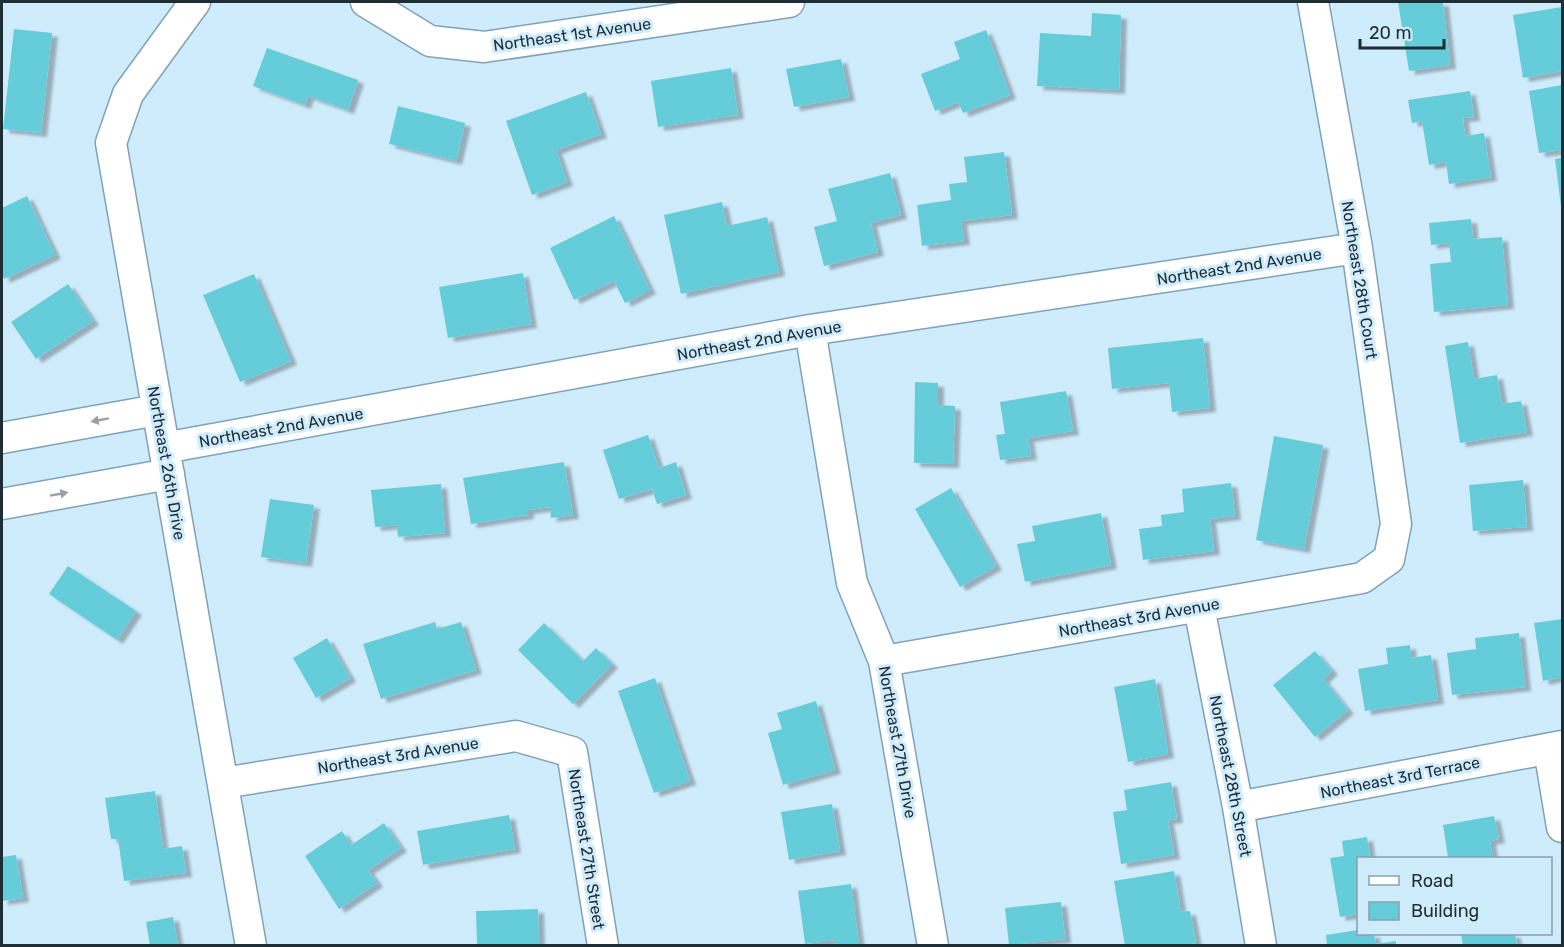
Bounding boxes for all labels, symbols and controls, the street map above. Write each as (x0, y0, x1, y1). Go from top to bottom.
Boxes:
scale bar (1360, 12, 1444, 50)
street label: Northeast 1st Avenue (492, 14, 652, 55)
text: 20 m (1369, 22, 1411, 44)
street label: Northeast 28th Court (1338, 200, 1381, 360)
street label: Northeast 2nd Avenue (1155, 244, 1323, 289)
street label: Northeast 2nd Avenue (675, 317, 843, 364)
street label: Northeast 26th Drive (144, 385, 189, 542)
street label: Northeast 2nd Avenue (197, 404, 365, 451)
one-way arrow (90, 416, 109, 425)
one-way arrow (50, 489, 69, 498)
street label: Northeast 3rd Avenue (1057, 594, 1221, 641)
street label: Northeast 27th Drive (875, 664, 920, 820)
street label: Northeast 28th Street (1206, 694, 1256, 859)
street label: Northeast 3rd Avenue (316, 733, 480, 778)
street label: Northeast 3rd Terrace (1319, 753, 1482, 802)
street label: Northeast 27th Street (564, 767, 609, 931)
legend (1357, 857, 1552, 935)
text: Road (1411, 870, 1454, 892)
text: Building (1411, 900, 1479, 922)

